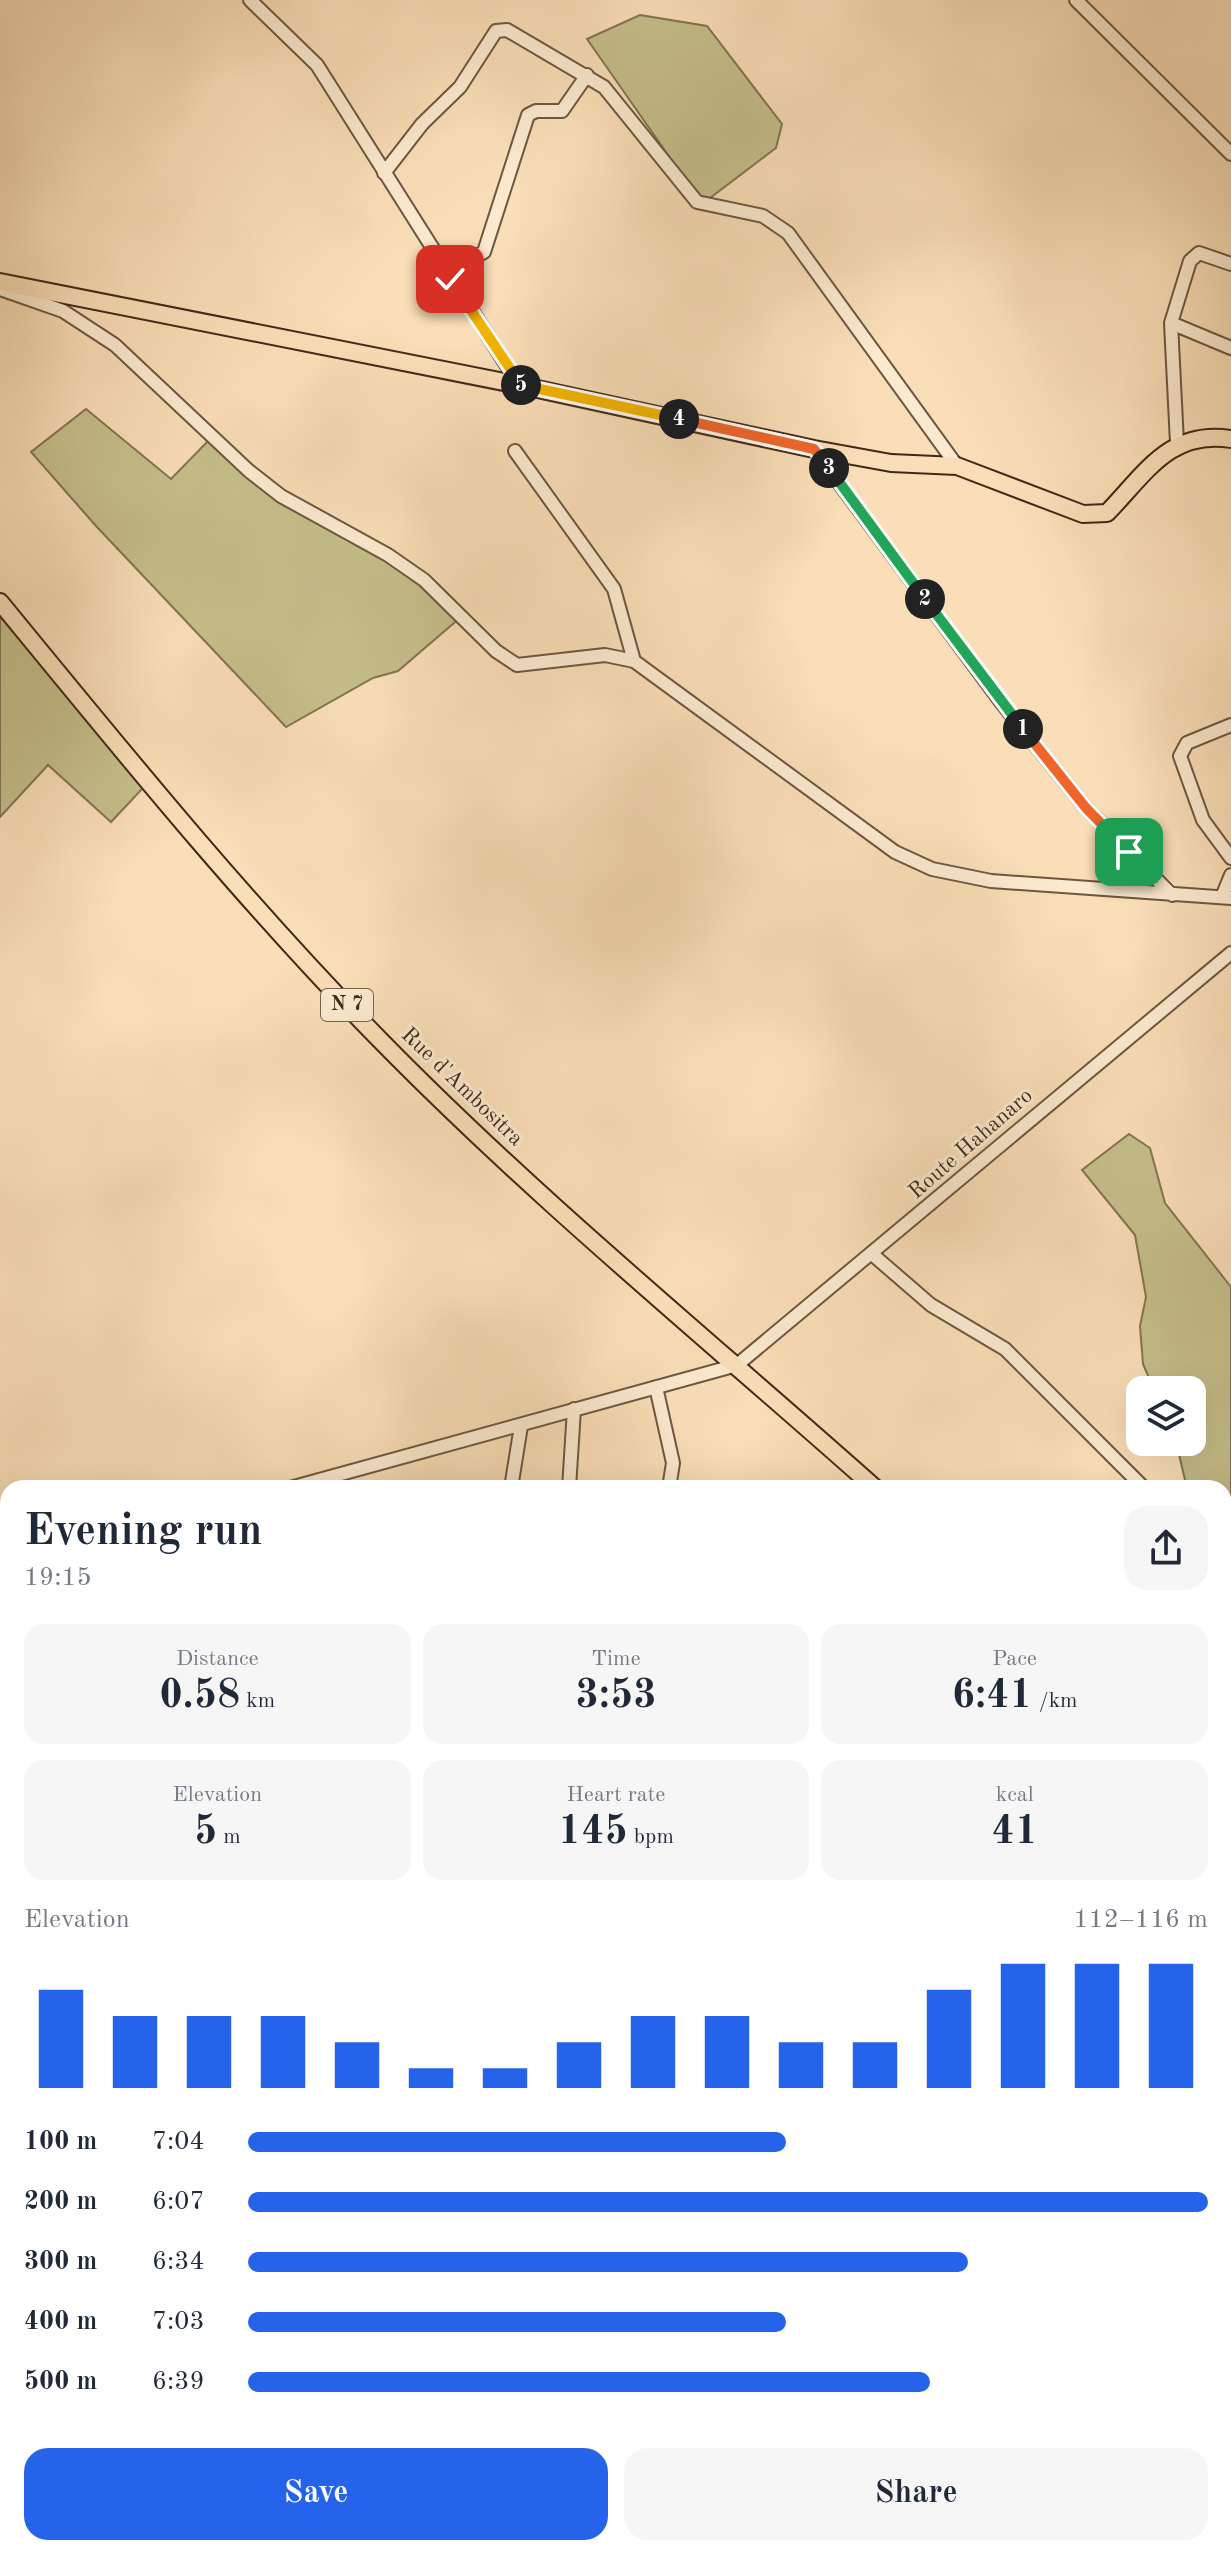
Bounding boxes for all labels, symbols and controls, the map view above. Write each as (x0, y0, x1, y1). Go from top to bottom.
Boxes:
pin (416, 245, 484, 313)
icon: check (428, 257, 472, 301)
pin: 5 (501, 365, 541, 405)
text: 5 (515, 374, 527, 396)
pin: 4 (659, 399, 699, 439)
text: 4 (673, 408, 685, 430)
pin: 3 (809, 448, 849, 488)
text: 3 (823, 457, 835, 479)
pin: 2 (905, 579, 945, 619)
text: 2 (919, 588, 931, 610)
pin: 1 (1003, 709, 1043, 749)
text: 1 (1017, 718, 1029, 740)
pin (1095, 818, 1163, 886)
icon: arrive (1107, 830, 1151, 874)
road number: N 7 (321, 989, 373, 1021)
street label: Rue d'Ambositra (397, 1023, 527, 1151)
street label: Route Hahanaro (905, 1084, 1037, 1204)
map controls (1126, 1376, 1206, 1456)
button: layers (1126, 1376, 1206, 1456)
button: share (1124, 1506, 1208, 1590)
text: Evening run (24, 1510, 262, 1554)
text: 19:15 (24, 1565, 92, 1591)
text: Distance (176, 1648, 259, 1670)
text: Time (591, 1648, 641, 1670)
text: Pace (992, 1648, 1037, 1670)
text: 0.58 (159, 1677, 240, 1717)
text: 3:53 (576, 1677, 656, 1717)
text: 6:41 (952, 1677, 1033, 1717)
text: km (240, 1690, 275, 1712)
text: /km (1033, 1690, 1078, 1712)
text: Elevation (173, 1784, 262, 1806)
text: Heart rate (567, 1784, 665, 1806)
text: kcal (996, 1784, 1034, 1806)
text: 5 (194, 1813, 217, 1853)
text: 145 (558, 1813, 628, 1853)
text: 41 (991, 1813, 1038, 1853)
text: m (217, 1826, 241, 1848)
text: bpm (628, 1826, 674, 1848)
text: Elevation (24, 1907, 130, 1933)
text: 112–116 m (1073, 1907, 1208, 1933)
text: 100 m (24, 2129, 97, 2155)
text: 7:04 (152, 2129, 205, 2155)
text: 200 m (24, 2189, 97, 2215)
text: 6:07 (152, 2189, 205, 2215)
text: 300 m (24, 2249, 97, 2275)
text: 6:34 (152, 2249, 205, 2275)
text: 400 m (24, 2309, 97, 2335)
text: 7:03 (152, 2309, 205, 2335)
text: 500 m (24, 2369, 97, 2395)
text: 6:39 (152, 2369, 205, 2395)
button: Save (24, 2448, 608, 2540)
button: Share (624, 2448, 1208, 2540)

